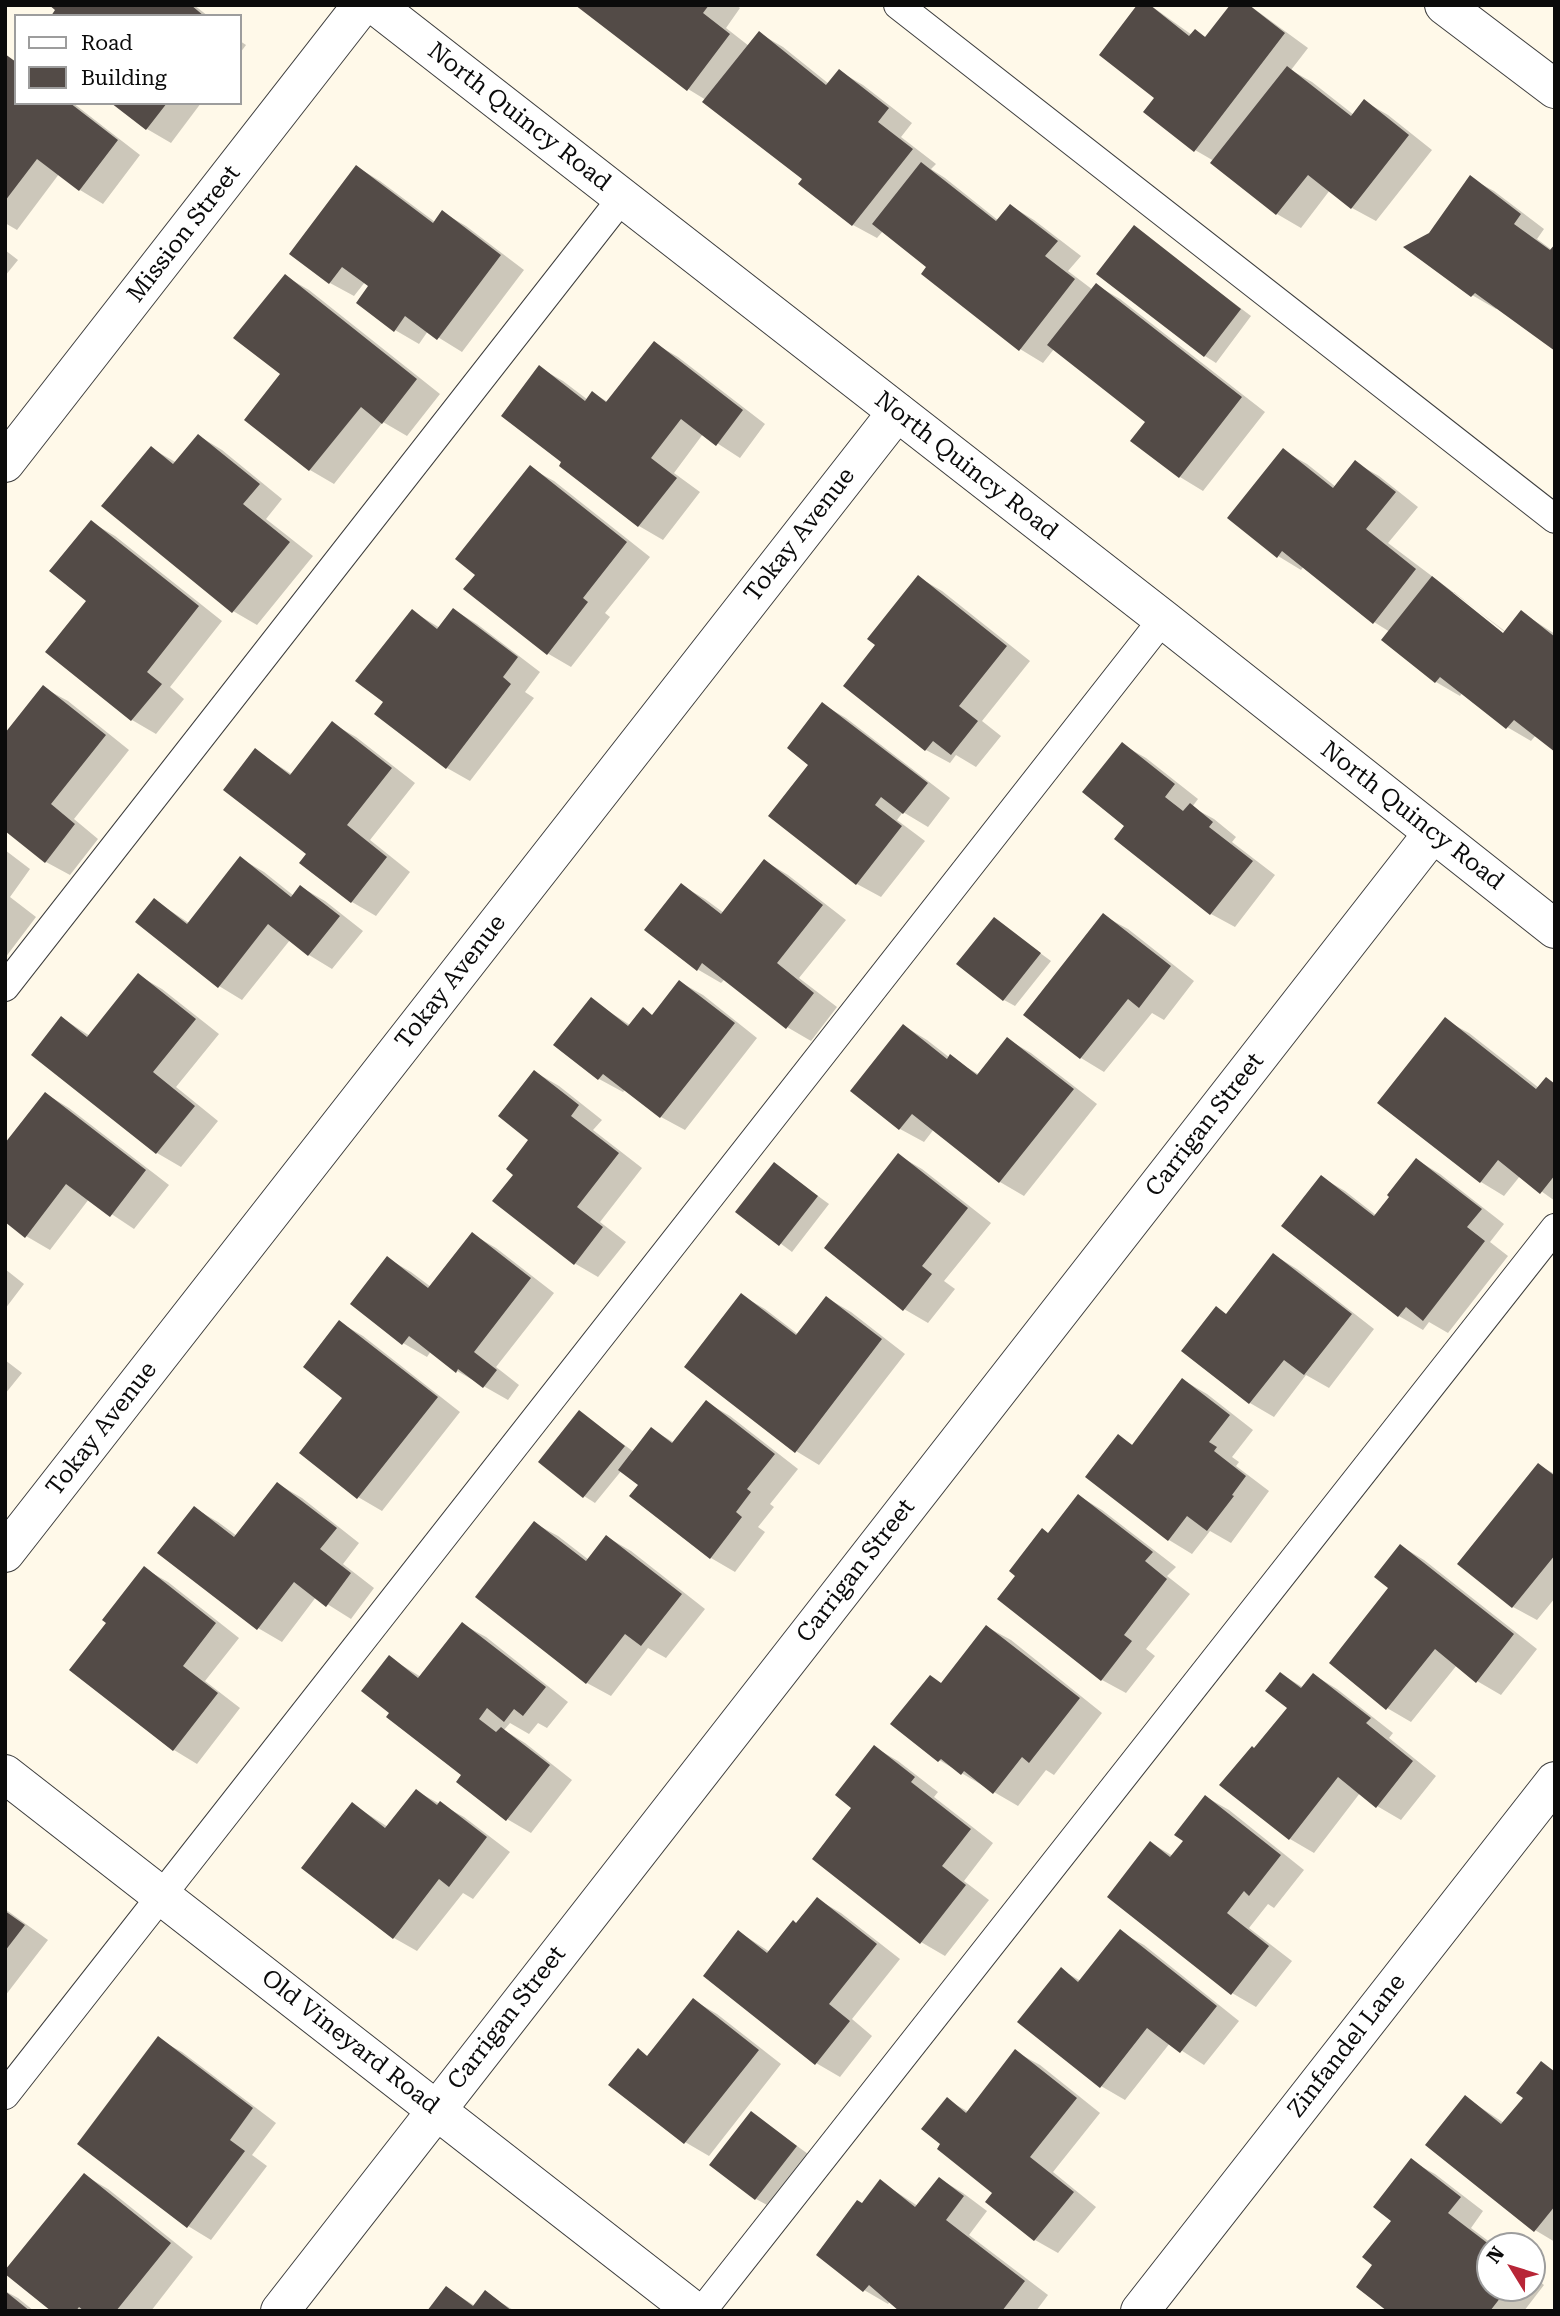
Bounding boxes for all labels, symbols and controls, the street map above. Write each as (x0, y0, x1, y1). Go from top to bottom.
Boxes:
legend (14, 14, 242, 105)
text: Road (81, 31, 133, 55)
street label: North Quincy Road (422, 37, 616, 197)
text: Building (81, 66, 167, 90)
street label: Mission Street (122, 160, 246, 308)
street label: North Quincy Road (869, 386, 1063, 546)
street label: Tokay Avenue (739, 462, 861, 608)
street label: North Quincy Road (1315, 736, 1509, 896)
street label: Tokay Avenue (390, 909, 512, 1055)
street label: Carrigan Street (1140, 1047, 1270, 1203)
street label: Tokay Avenue (41, 1356, 163, 1502)
street label: Carrigan Street (791, 1493, 921, 1649)
street label: Carrigan Street (442, 1940, 572, 2096)
street label: Old Vineyard Road (255, 1964, 445, 2120)
street label: Zinfandel Lane (1282, 1969, 1412, 2123)
north arrow (1476, 2232, 1546, 2302)
text: N (1482, 2242, 1509, 2268)

